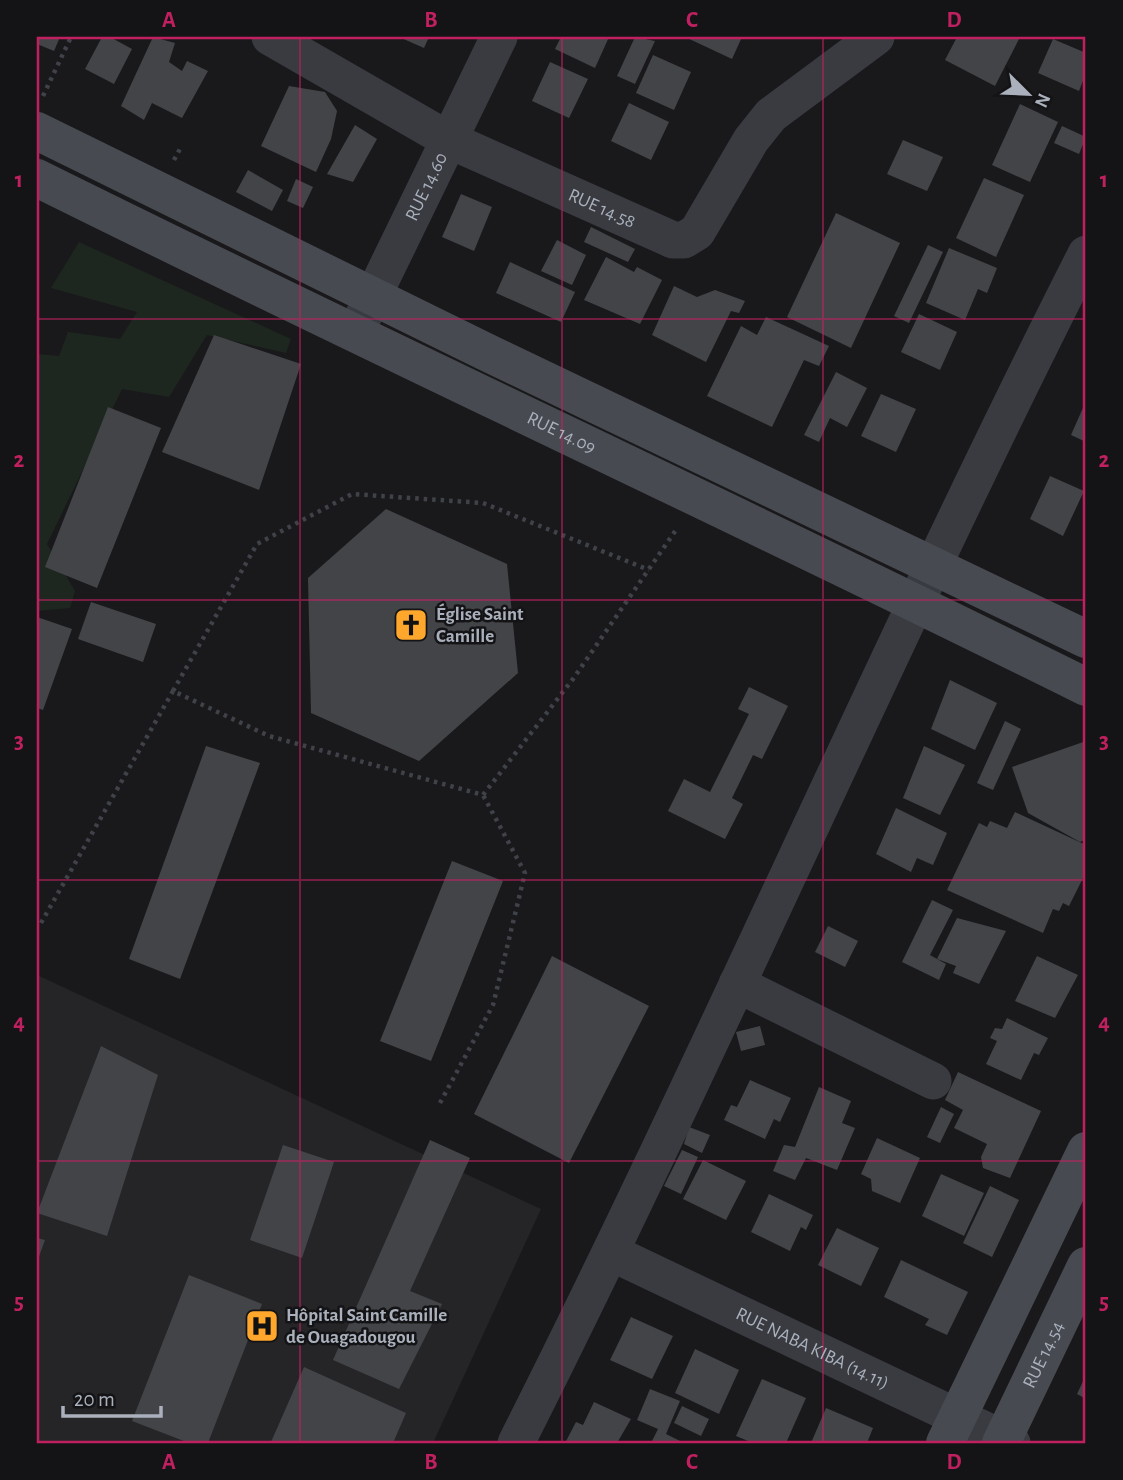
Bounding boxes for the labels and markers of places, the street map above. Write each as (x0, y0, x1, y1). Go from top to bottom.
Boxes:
place label: Église Saint Camille (436, 603, 524, 646)
church icon: Église Saint Camille (392, 606, 430, 644)
place label: Hôpital Saint Camille de Ouagadougou (286, 1306, 447, 1347)
hospital icon: Hôpital Saint Camille de Ouagadougou (243, 1307, 281, 1345)

